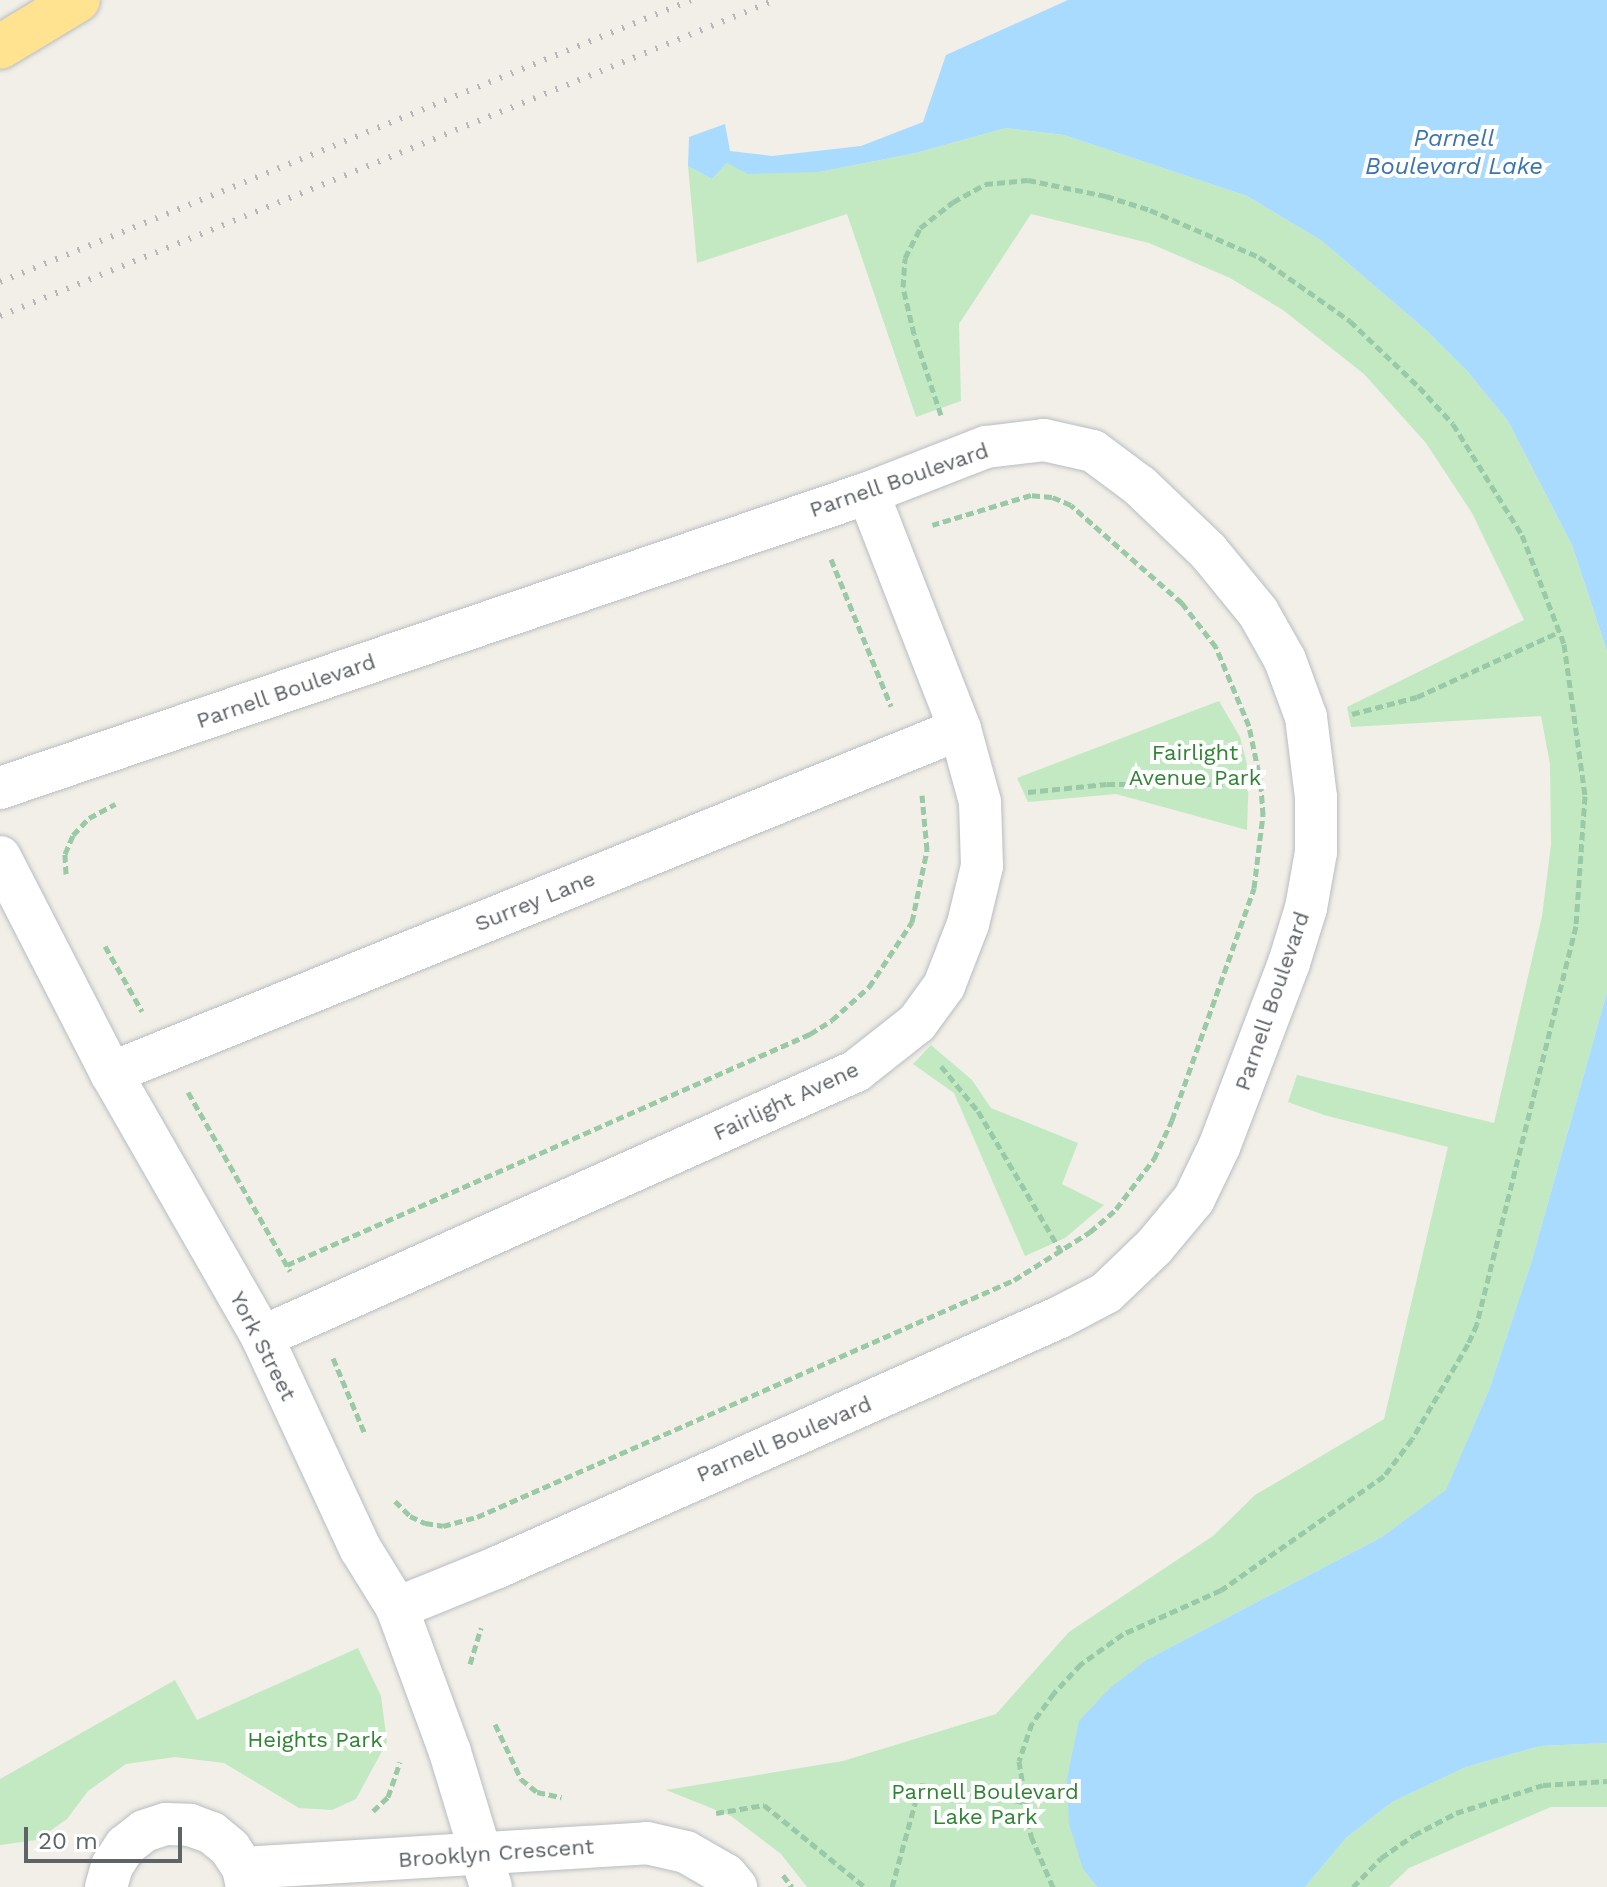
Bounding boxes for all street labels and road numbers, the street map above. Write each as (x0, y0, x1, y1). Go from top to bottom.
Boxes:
street label: Parnell Boulevard (806, 437, 992, 523)
street label: Parnell Boulevard (193, 648, 379, 734)
street label: Surrey Lane (471, 865, 599, 937)
street label: Parnell Boulevard (1229, 908, 1315, 1094)
street label: Fairlight Avene (709, 1056, 863, 1146)
street label: York Street (224, 1287, 302, 1405)
street label: Parnell Boulevard (692, 1390, 876, 1488)
street label: Brooklyn Crescent (397, 1833, 595, 1873)

